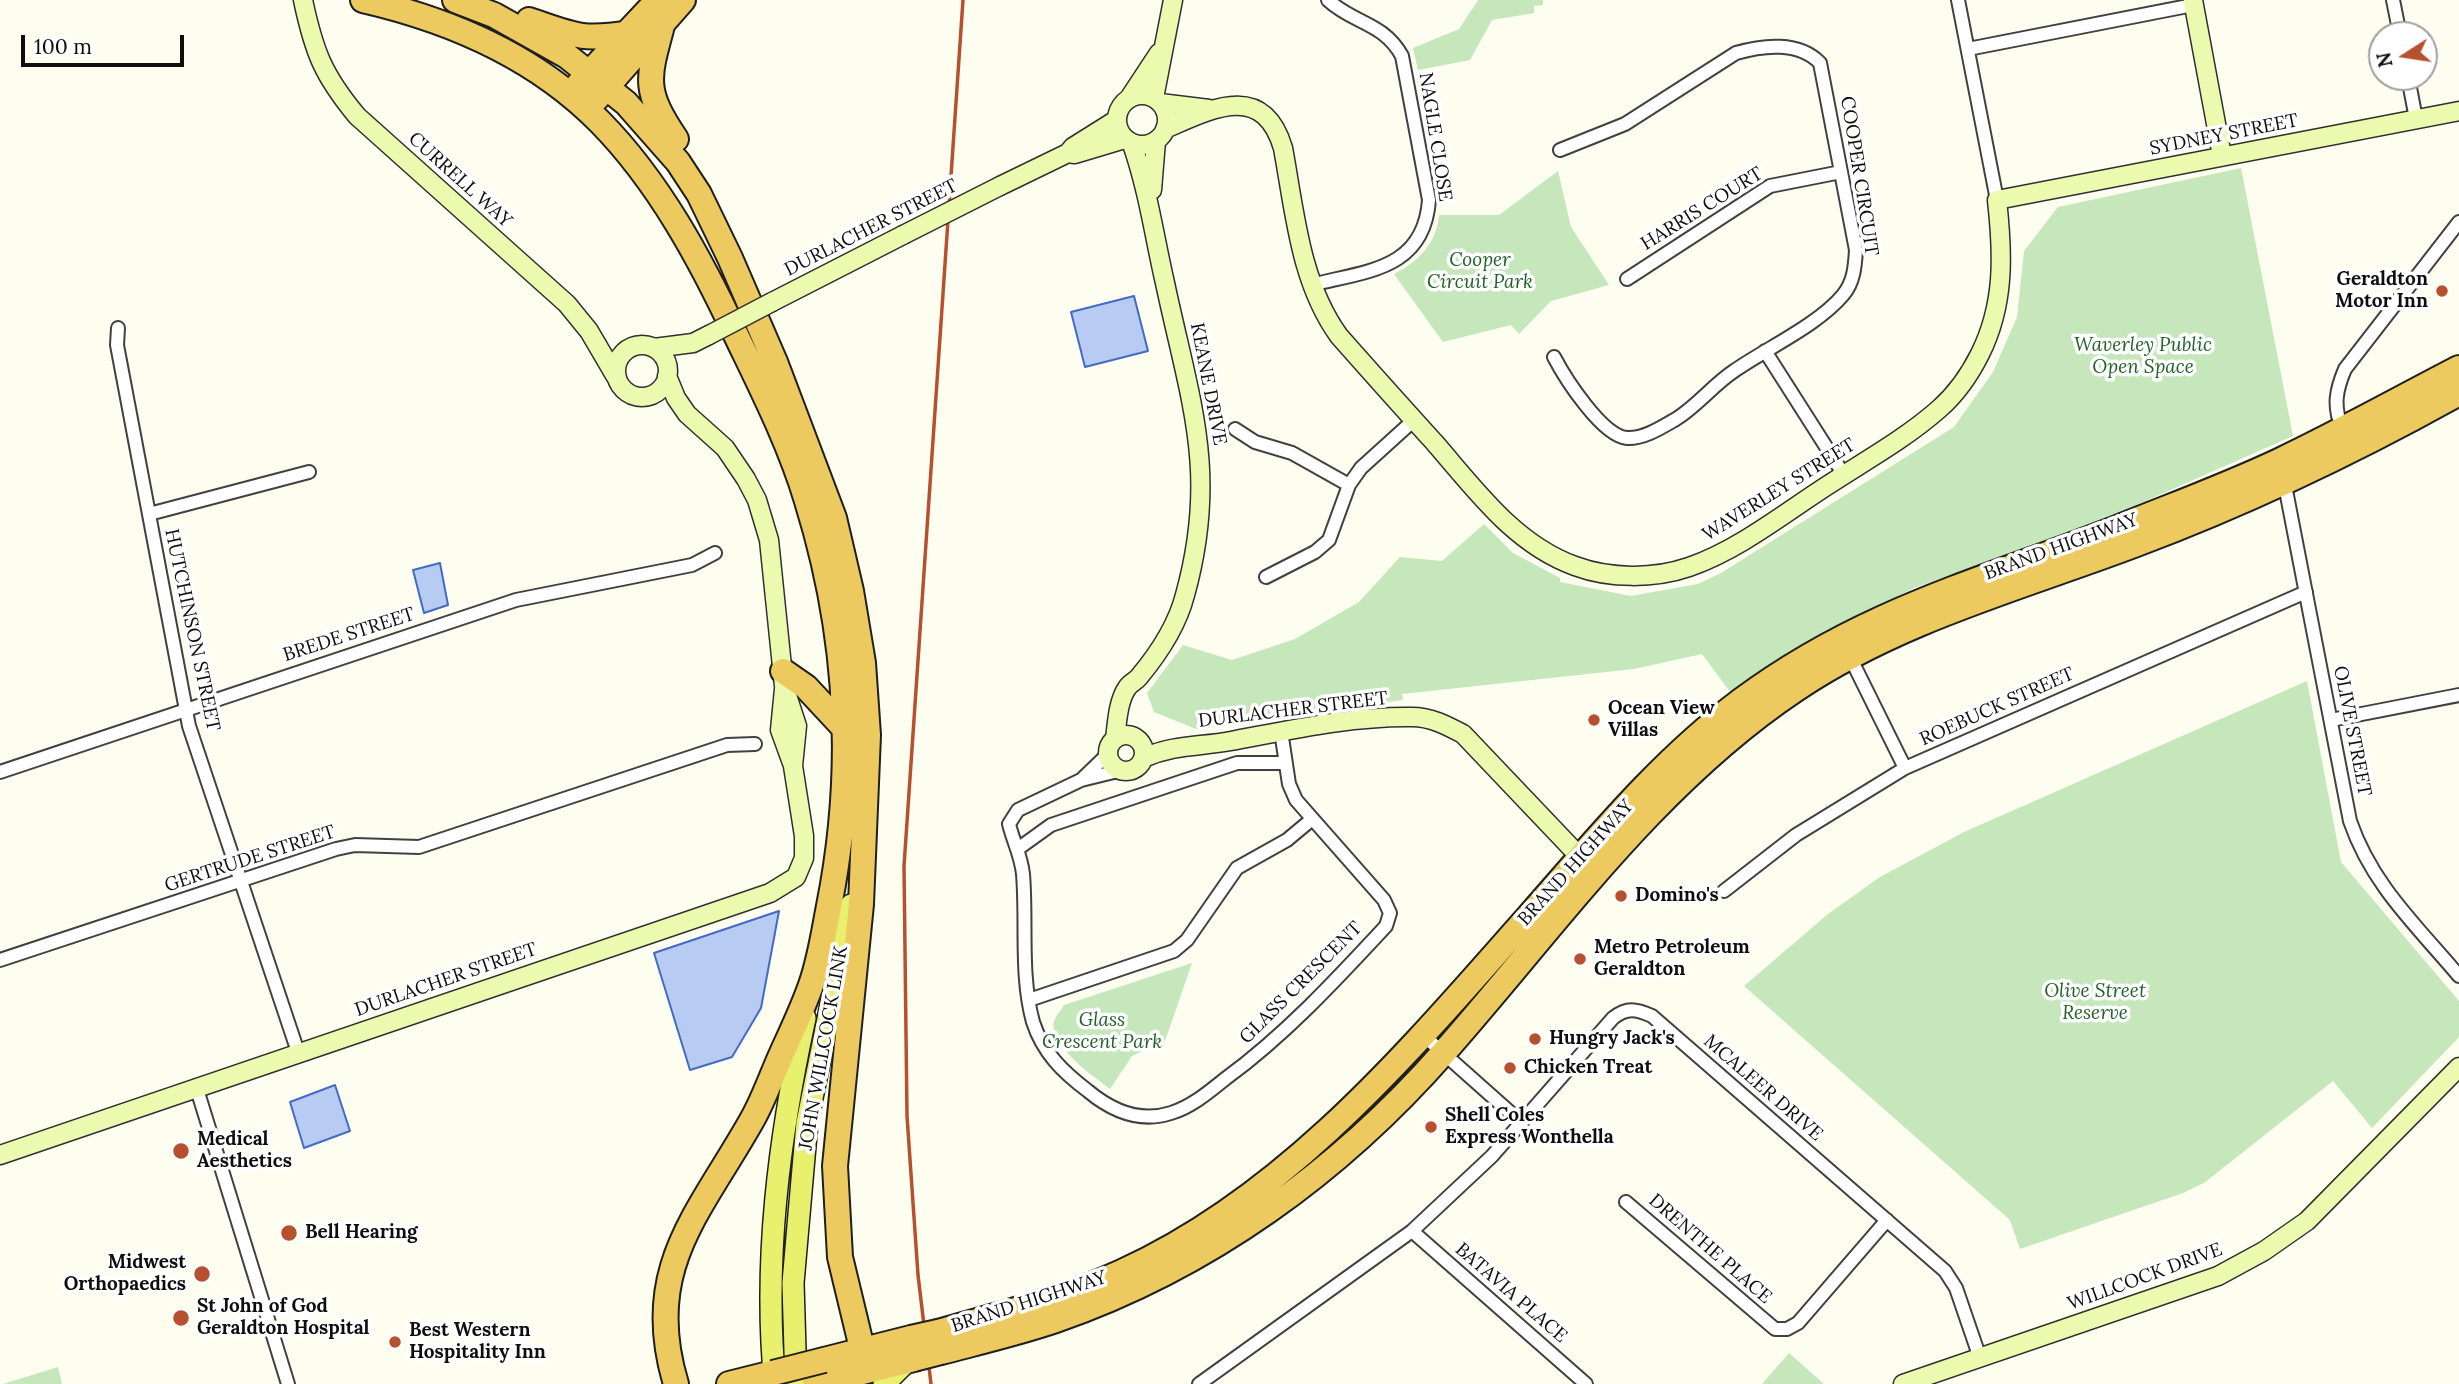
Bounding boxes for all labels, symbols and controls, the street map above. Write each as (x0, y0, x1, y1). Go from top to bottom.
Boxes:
scale bar (24, 21, 187, 65)
north arrow (2368, 21, 2438, 91)
text: 100 m (34, 33, 92, 60)
text: N (2371, 50, 2398, 70)
street label: NAGLE CLOSE (1414, 71, 1456, 203)
street label: COOPER CIRCUIT (1835, 95, 1883, 257)
street label: SYDNEY STREET (2148, 109, 2300, 161)
street label: CURRELL WAY (403, 128, 517, 232)
street label: HARRIS COURT (1637, 162, 1767, 256)
street label: DURLACHER STREET (781, 175, 961, 281)
park label: Cooper Circuit Park (1427, 250, 1533, 294)
place label: Geraldton Motor Inn (2335, 269, 2428, 313)
marker: Geraldton Motor Inn (2434, 283, 2450, 299)
street label: KEANE DRIVE (1185, 321, 1231, 447)
park label: Waverley Public Open Space (2074, 335, 2212, 379)
street label: WAVERLEY STREET (1698, 434, 1860, 546)
street label: BRAND HIGHWAY (1981, 509, 2141, 585)
street label: HUTCHINSON STREET (159, 527, 225, 733)
street label: BREDE STREET (280, 603, 418, 667)
street label: ROEBUCK STREET (1916, 663, 2078, 751)
street label: OLIVE STREET (2328, 664, 2376, 798)
street label: DURLACHER STREET (1197, 687, 1389, 733)
place label: Ocean View Villas (1608, 698, 1715, 742)
marker: Ocean View Villas (1586, 712, 1602, 728)
street label: BRAND HIGHWAY (1513, 795, 1639, 931)
street label: GERTRUDE STREET (162, 821, 338, 897)
place label: Domino's (1635, 885, 1719, 907)
marker: Domino's (1613, 888, 1629, 904)
street label: GLASS CRESCENT (1235, 917, 1367, 1049)
place label: Metro Petroleum Geraldton (1594, 937, 1750, 981)
street label: DURLACHER STREET (352, 938, 540, 1022)
street label: JOHN WILLCOCK LINK (795, 944, 853, 1152)
marker: Metro Petroleum Geraldton (1572, 951, 1588, 967)
park label: Olive Street Reserve (2044, 981, 2146, 1025)
park label: Glass Crescent Park (1042, 1010, 1162, 1054)
place label: Hungry Jack's (1549, 1028, 1675, 1050)
street label: MCALEER DRIVE (1699, 1030, 1827, 1146)
marker: Hungry Jack's (1527, 1031, 1543, 1047)
place label: Chicken Treat (1524, 1057, 1652, 1079)
marker: Chicken Treat (1502, 1060, 1518, 1076)
place label: Shell Coles Express Wonthella (1445, 1105, 1614, 1149)
marker: Shell Coles Express Wonthella (1423, 1119, 1439, 1135)
place label: Medical Aesthetics (197, 1129, 292, 1173)
marker: Medical Aesthetics (171, 1141, 191, 1161)
street label: DRENTHE PLACE (1644, 1189, 1776, 1309)
place label: Bell Hearing (305, 1222, 418, 1244)
marker: Bell Hearing (279, 1223, 299, 1243)
street label: BATAVIA PLACE (1450, 1238, 1572, 1348)
street label: WILLCOCK DRIVE (2065, 1238, 2225, 1316)
place label: Midwest Orthopaedics (64, 1252, 186, 1296)
marker: Midwest Orthopaedics (192, 1264, 212, 1284)
street label: BRAND HIGHWAY (949, 1266, 1109, 1338)
place label: St John of God Geraldton Hospital (197, 1296, 370, 1340)
marker: St John of God Geraldton Hospital (171, 1308, 191, 1328)
place label: Best Western Hospitality Inn (409, 1320, 546, 1364)
marker: Best Western Hospitality Inn (387, 1334, 403, 1350)

